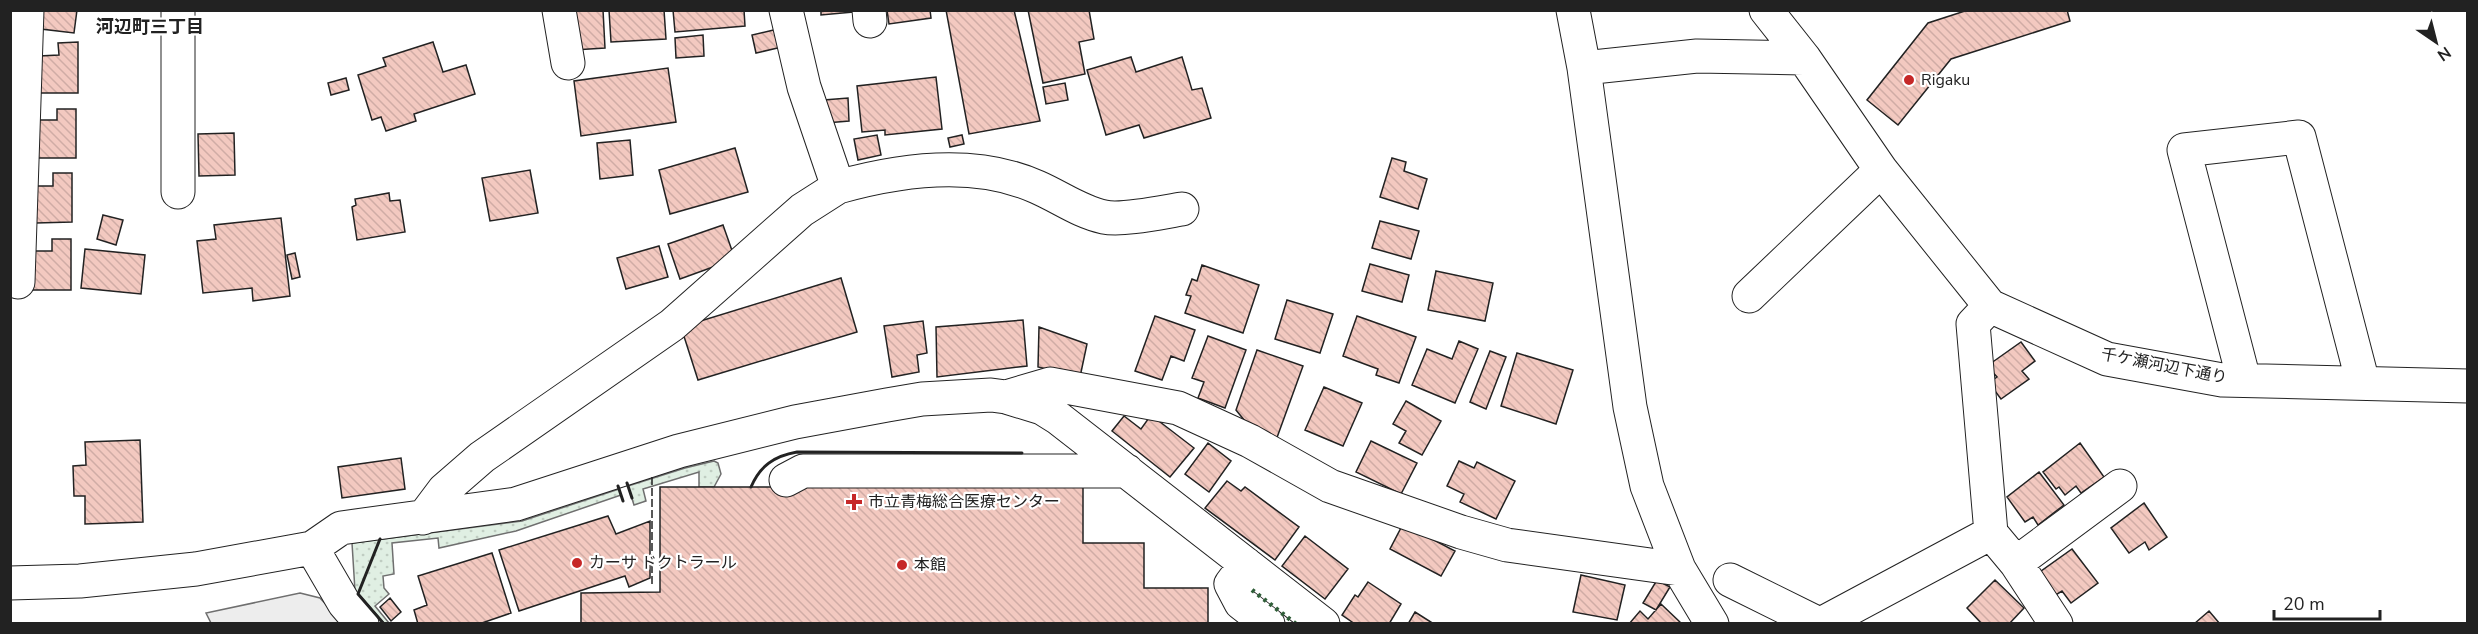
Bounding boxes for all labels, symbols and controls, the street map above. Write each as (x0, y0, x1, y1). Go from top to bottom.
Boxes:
north arrow (2406, 12, 2466, 72)
district label: 河辺町三丁目 (96, 15, 204, 39)
text: N (2433, 41, 2455, 66)
place label: Rigaku (1921, 69, 1970, 91)
marker: Rigaku (1902, 73, 1916, 87)
street label: 千ケ瀬河辺下通り (2099, 343, 2229, 389)
place label: 市立青梅総合医療センター (868, 491, 1060, 513)
marker: 市立青梅総合医療センター (845, 493, 863, 511)
place label: カーサ ドクトラール (589, 552, 737, 574)
place label: 本館 (914, 554, 946, 576)
marker: カーサ ドクトラール (570, 556, 584, 570)
marker: 本館 (895, 558, 909, 572)
scale bar (2274, 583, 2380, 621)
text: 20 m (2283, 592, 2325, 616)

